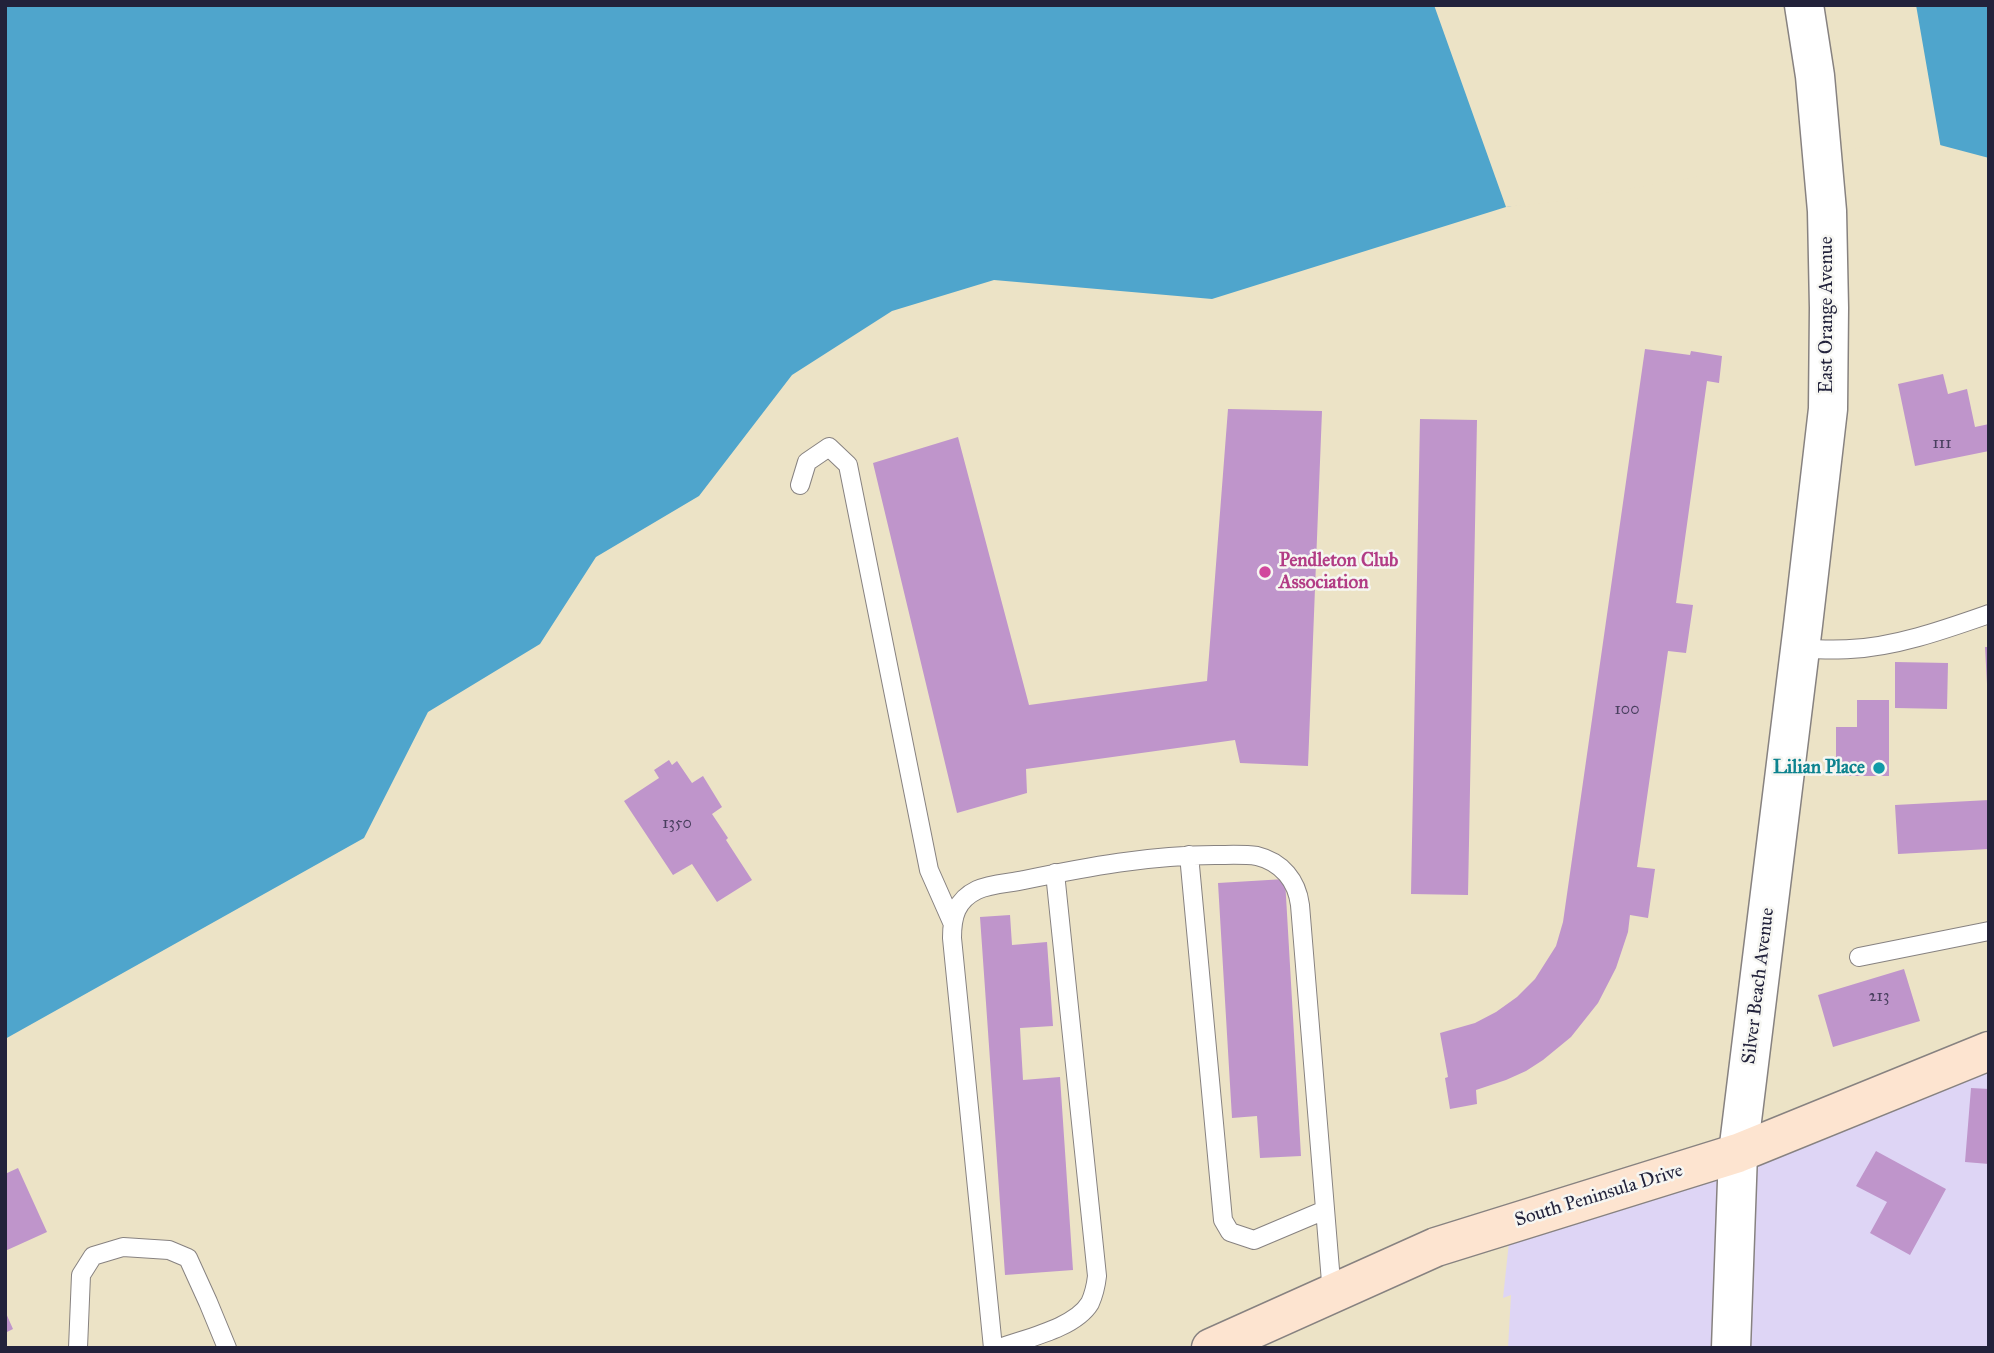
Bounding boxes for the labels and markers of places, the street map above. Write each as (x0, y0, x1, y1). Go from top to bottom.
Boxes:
place label: Pendleton Club Association (1279, 550, 1398, 594)
marker: Pendleton Club Association (1257, 564, 1273, 580)
place label: Lilian Place (1773, 757, 1865, 779)
marker: Lilian Place (1871, 760, 1887, 776)

